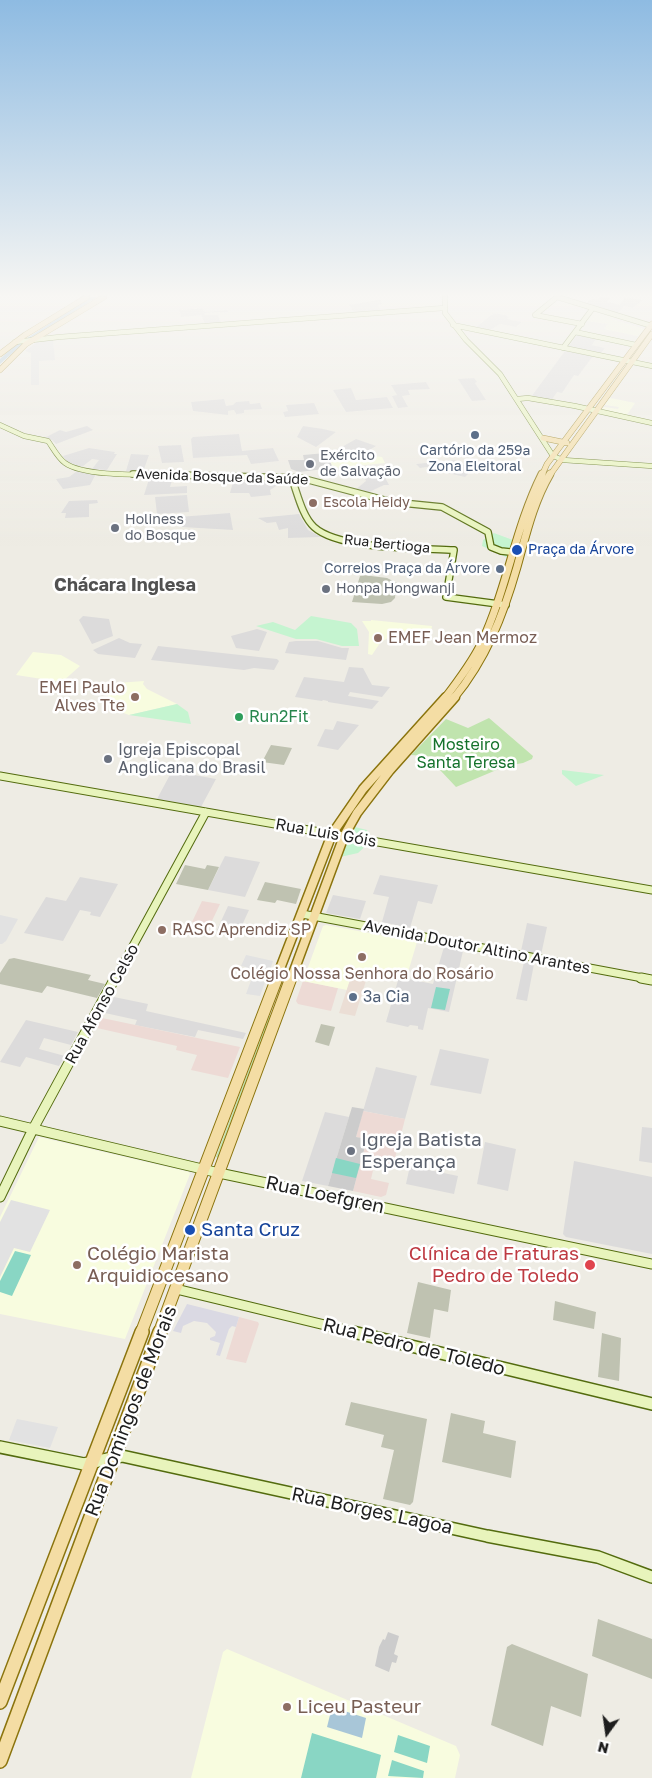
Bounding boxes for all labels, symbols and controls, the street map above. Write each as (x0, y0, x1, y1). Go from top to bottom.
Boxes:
marker: Cartório da 259ª Zona Eleitoral (469, 429, 481, 441)
place label: Cartório da 259ª Zona Eleitoral (420, 443, 530, 476)
place label: Exército de Salvação (320, 448, 401, 481)
marker: Exército de Salvação (304, 458, 316, 470)
street label: Avenida Bosque da Saúde (135, 466, 309, 488)
place label: Escola Heidy (323, 495, 410, 511)
marker: Escola Heidy (307, 497, 319, 509)
place label: Holiness do Bosque (125, 512, 196, 544)
marker: Holiness do Bosque (109, 522, 121, 534)
street label: Rua Bertioga (343, 531, 431, 557)
place label: Praça da Árvore (528, 542, 634, 558)
marker: Praça da Árvore (510, 543, 524, 557)
place label: Correios Praça da Árvore (324, 561, 490, 577)
marker: Correios Praça da Árvore (494, 563, 506, 575)
district label: Chácara Inglesa (54, 574, 196, 596)
place label: Honpa Hongwanji (336, 581, 455, 597)
marker: Honpa Hongwanji (320, 583, 332, 595)
place label: EMEF Jean Mermoz (388, 628, 537, 648)
marker: EMEF Jean Mermoz (372, 632, 384, 644)
place label: EMEI Paulo Alves Tte (39, 678, 125, 716)
marker: EMEI Paulo Alves Tte (129, 691, 141, 703)
place label: Run2Fit (249, 707, 309, 727)
marker: Run2Fit (233, 711, 245, 723)
park label: Mosteiro Santa Teresa (416, 735, 516, 773)
place label: Igreja Episcopal Anglicana do Brasil (118, 740, 266, 778)
marker: Igreja Episcopal Anglicana do Brasil (102, 753, 114, 765)
street label: Rua Luis Góis (274, 815, 378, 851)
street label: Avenida Doutor Altino Arantes (362, 916, 592, 978)
place label: RASC Aprendiz SP (172, 920, 311, 940)
marker: RASC Aprendiz SP (156, 924, 168, 936)
street label: Rua Afonso Celso (61, 941, 143, 1067)
marker: Colégio Nossa Senhora do Rosário (356, 951, 368, 963)
place label: Colégio Nossa Senhora do Rosário (230, 964, 494, 984)
place label: 3ª Cia (363, 987, 410, 1007)
marker: 3ª Cia (347, 991, 359, 1003)
place label: Igreja Batista Esperança (361, 1129, 482, 1173)
marker: Igreja Batista Esperança (345, 1145, 357, 1157)
street label: Rua Loefgren (264, 1171, 386, 1219)
place label: Santa Cruz (201, 1219, 300, 1241)
marker: Santa Cruz (183, 1223, 197, 1237)
place label: Colégio Marista Arquidiocesano (87, 1243, 229, 1287)
place label: Clínica de Fraturas Pedro de Toledo (409, 1243, 579, 1287)
marker: Clínica de Fraturas Pedro de Toledo (583, 1258, 597, 1272)
marker: Colégio Marista Arquidiocesano (71, 1259, 83, 1271)
street label: Rua Domingos de Morais (80, 1302, 182, 1520)
street label: Rua Pedro de Toledo (321, 1313, 507, 1381)
street label: Rua Borges Lagoa (289, 1483, 455, 1539)
place label: Liceu Pasteur (297, 1696, 421, 1718)
marker: Liceu Pasteur (281, 1701, 293, 1713)
north arrow (582, 1708, 632, 1758)
text: N (596, 1739, 610, 1758)

